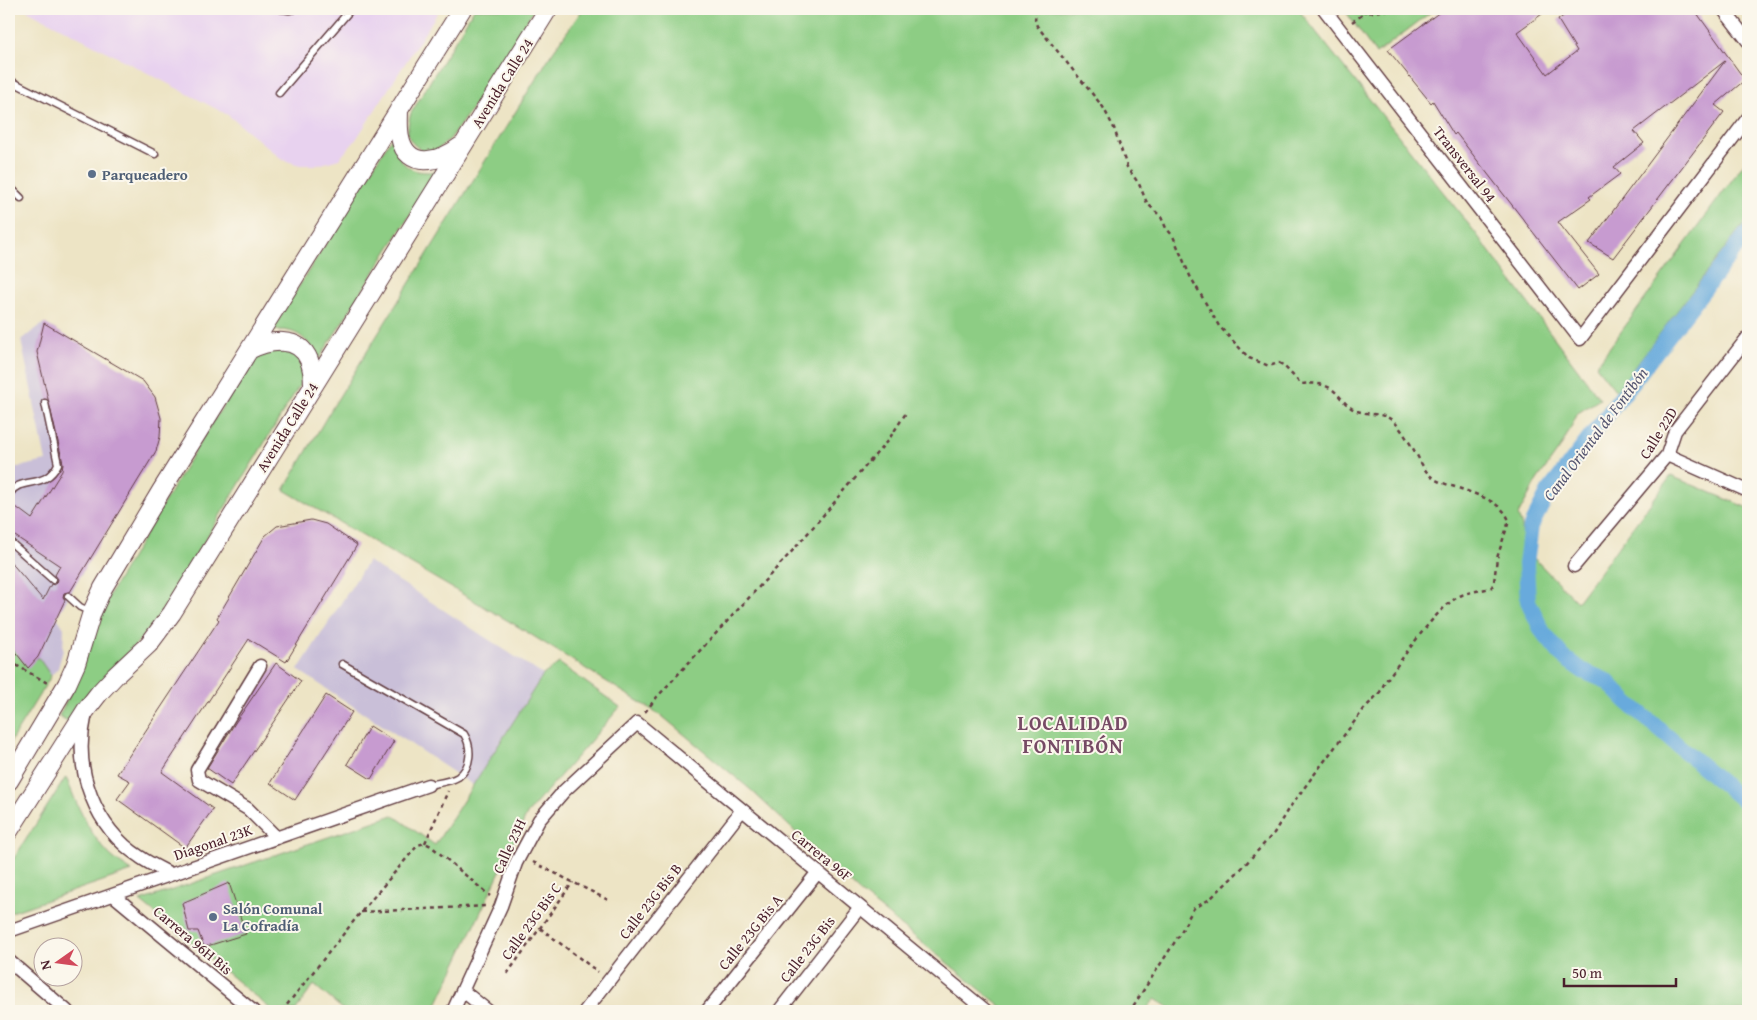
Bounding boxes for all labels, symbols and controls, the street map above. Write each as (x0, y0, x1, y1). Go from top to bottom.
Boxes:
street label: Avenida Calle 24 (466, 34, 538, 132)
street label: Transversal 94 (1429, 122, 1501, 206)
place label: Parqueadero (102, 164, 188, 185)
marker: Parqueadero (86, 168, 98, 180)
water label: Canal Oriental de Fontibón (1537, 362, 1653, 506)
street label: Avenida Calle 24 (251, 378, 323, 476)
street label: Calle 22D (1634, 403, 1682, 463)
district label: LOCALIDAD FONTIBÓN (1018, 708, 1128, 760)
street label: Calle 23H (487, 815, 531, 877)
street label: Diagonal 23K (171, 819, 255, 865)
street label: Carrera 96F (787, 824, 857, 886)
street label: Calle 23G Bis B (614, 859, 686, 943)
street label: Calle 23G Bis C (496, 878, 566, 964)
street label: Calle 23G Bis A (713, 890, 787, 974)
place label: Salón Comunal La Cofradía (223, 898, 323, 936)
street label: Carrera 96H Bis (149, 901, 237, 979)
marker: Salón Comunal La Cofradía (207, 911, 219, 923)
street label: Calle 23G Bis (774, 911, 840, 987)
north arrow (32, 938, 82, 988)
scale bar (1564, 955, 1677, 987)
text: N (34, 958, 56, 972)
text: 50 m (1572, 962, 1603, 983)

